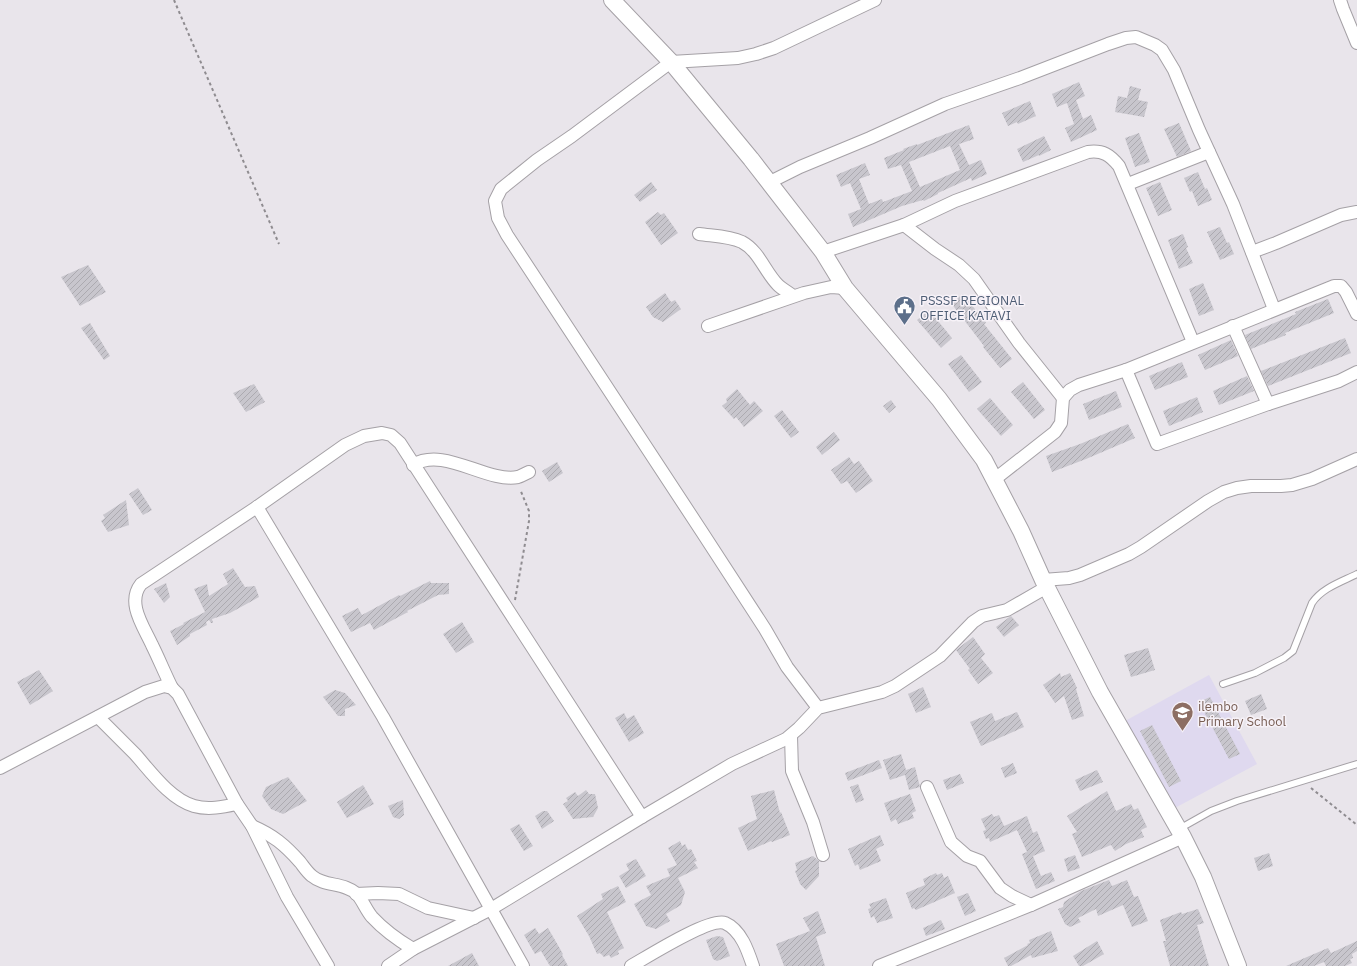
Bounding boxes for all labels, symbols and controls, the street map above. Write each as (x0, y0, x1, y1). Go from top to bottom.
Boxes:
place label: PSSSF REGIONAL OFFICE KATAVI (920, 292, 1024, 324)
public building icon: PSSSF REGIONAL OFFICE KATAVI (891, 294, 917, 327)
place label: ilembo Primary School (1198, 698, 1287, 730)
school or university icon: ilembo Primary School (1170, 700, 1196, 733)

